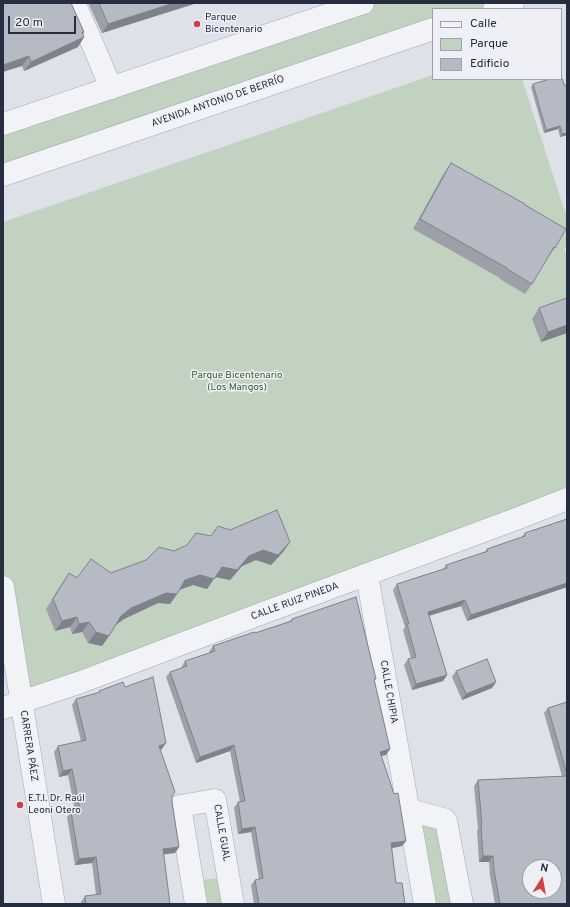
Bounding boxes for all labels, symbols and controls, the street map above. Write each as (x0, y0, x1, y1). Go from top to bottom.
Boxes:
scale bar (10, 8, 78, 34)
legend (432, 8, 562, 80)
place label: Parque Bicentenario (205, 12, 262, 36)
text: 20 m (15, 15, 43, 31)
text: Calle (470, 16, 497, 32)
marker: Parque Bicentenario (192, 19, 202, 29)
text: Parque (470, 36, 508, 52)
text: Edificio (470, 56, 509, 72)
street label: AVENIDA ANTONIO DE BERRÍO (150, 74, 286, 130)
park label: Parque Bicentenario (Los Mangos) (191, 370, 283, 394)
street label: CALLE RUIZ PINEDA (250, 581, 340, 623)
street label: CALLE CHIPIA (377, 659, 399, 725)
street label: CARRERA PÁEZ (16, 710, 40, 782)
place label: E.T.I. Dr. Raúl Leoni Otero (28, 793, 85, 816)
marker: E.T.I. Dr. Raúl Leoni Otero (15, 800, 25, 810)
street label: CALLE GUAL (210, 803, 232, 863)
north arrow (522, 859, 562, 899)
text: N (539, 861, 549, 876)

